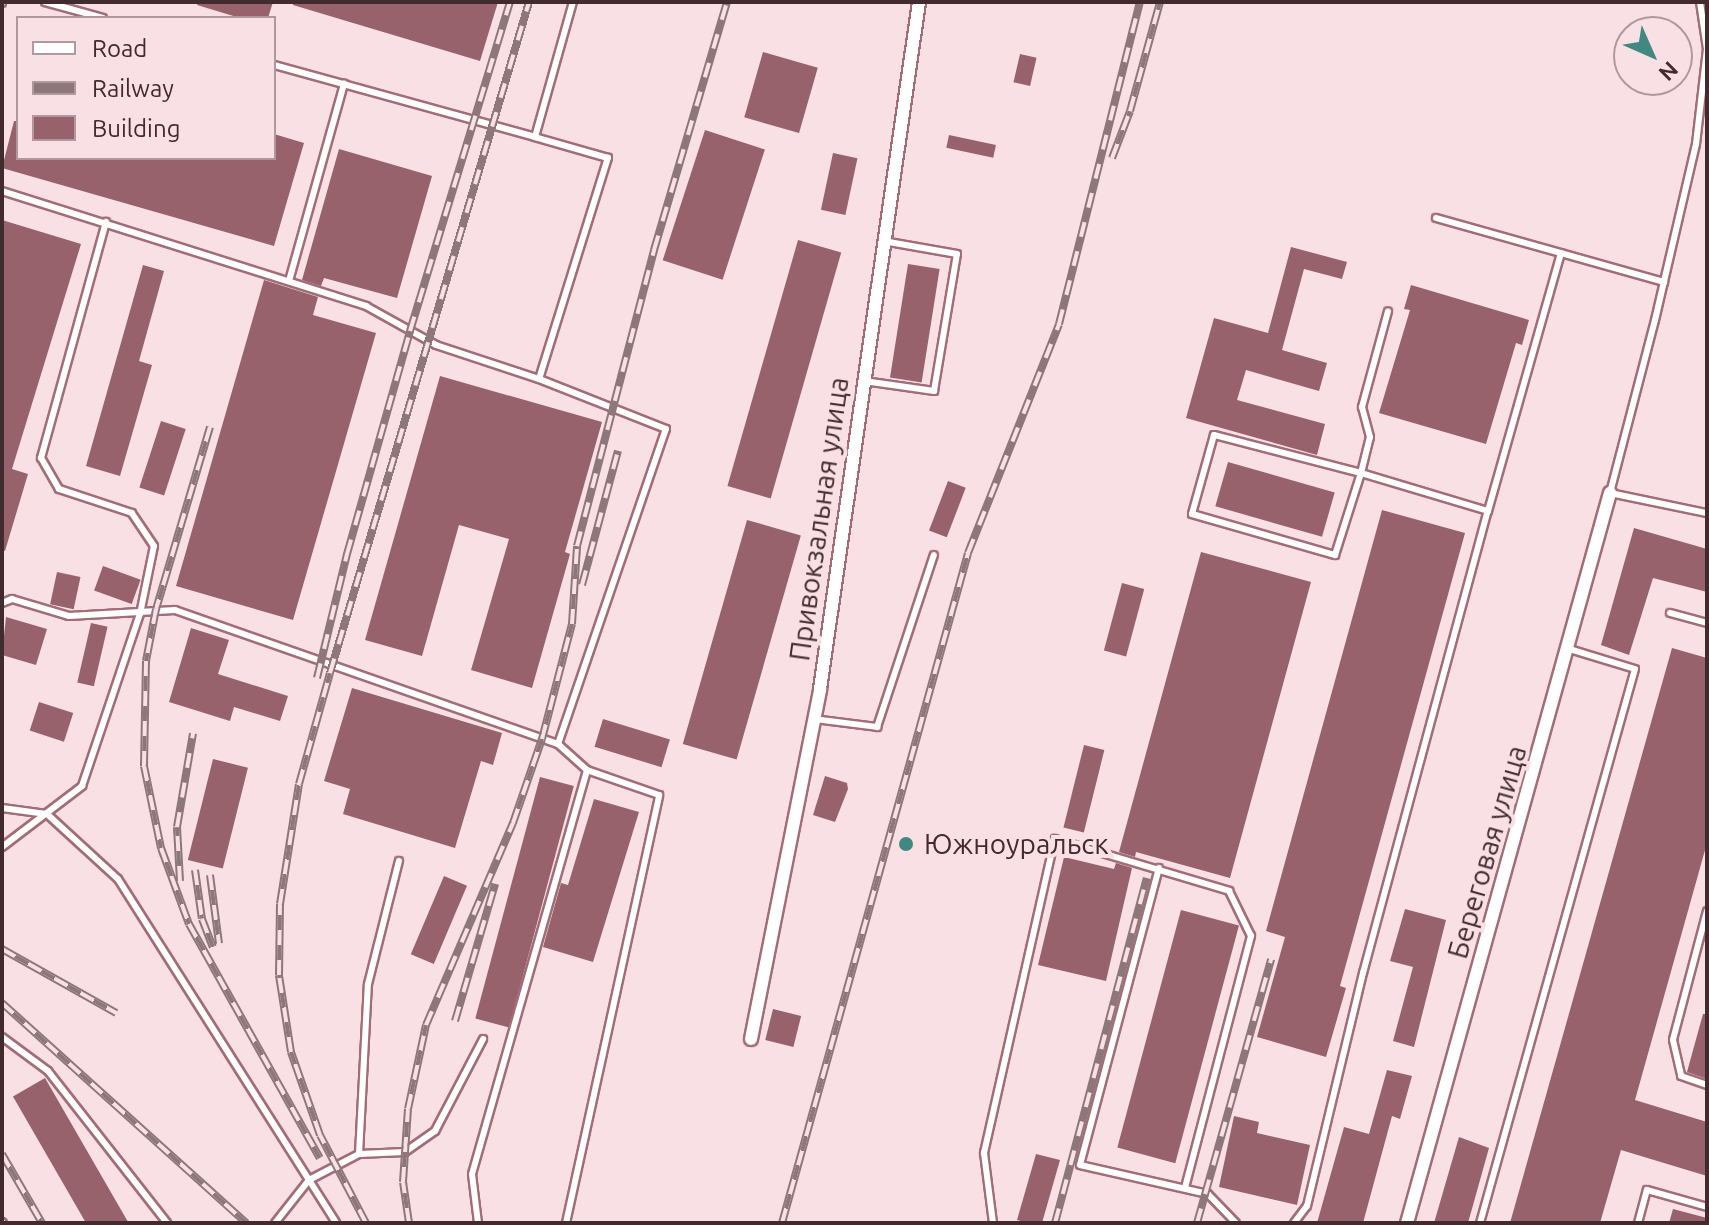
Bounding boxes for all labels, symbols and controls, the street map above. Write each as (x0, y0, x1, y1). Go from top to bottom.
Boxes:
legend (16, 16, 276, 160)
north arrow (1613, 16, 1693, 96)
text: Road (92, 35, 147, 62)
text: N (1654, 57, 1684, 87)
text: Railway (92, 75, 174, 102)
text: Building (92, 115, 180, 142)
street label: Привокзальная улица (782, 375, 856, 663)
street label: Береговая улица (1441, 742, 1533, 962)
place label: Южноуральск (924, 827, 1109, 861)
marker: Южноуральск (895, 833, 917, 855)

